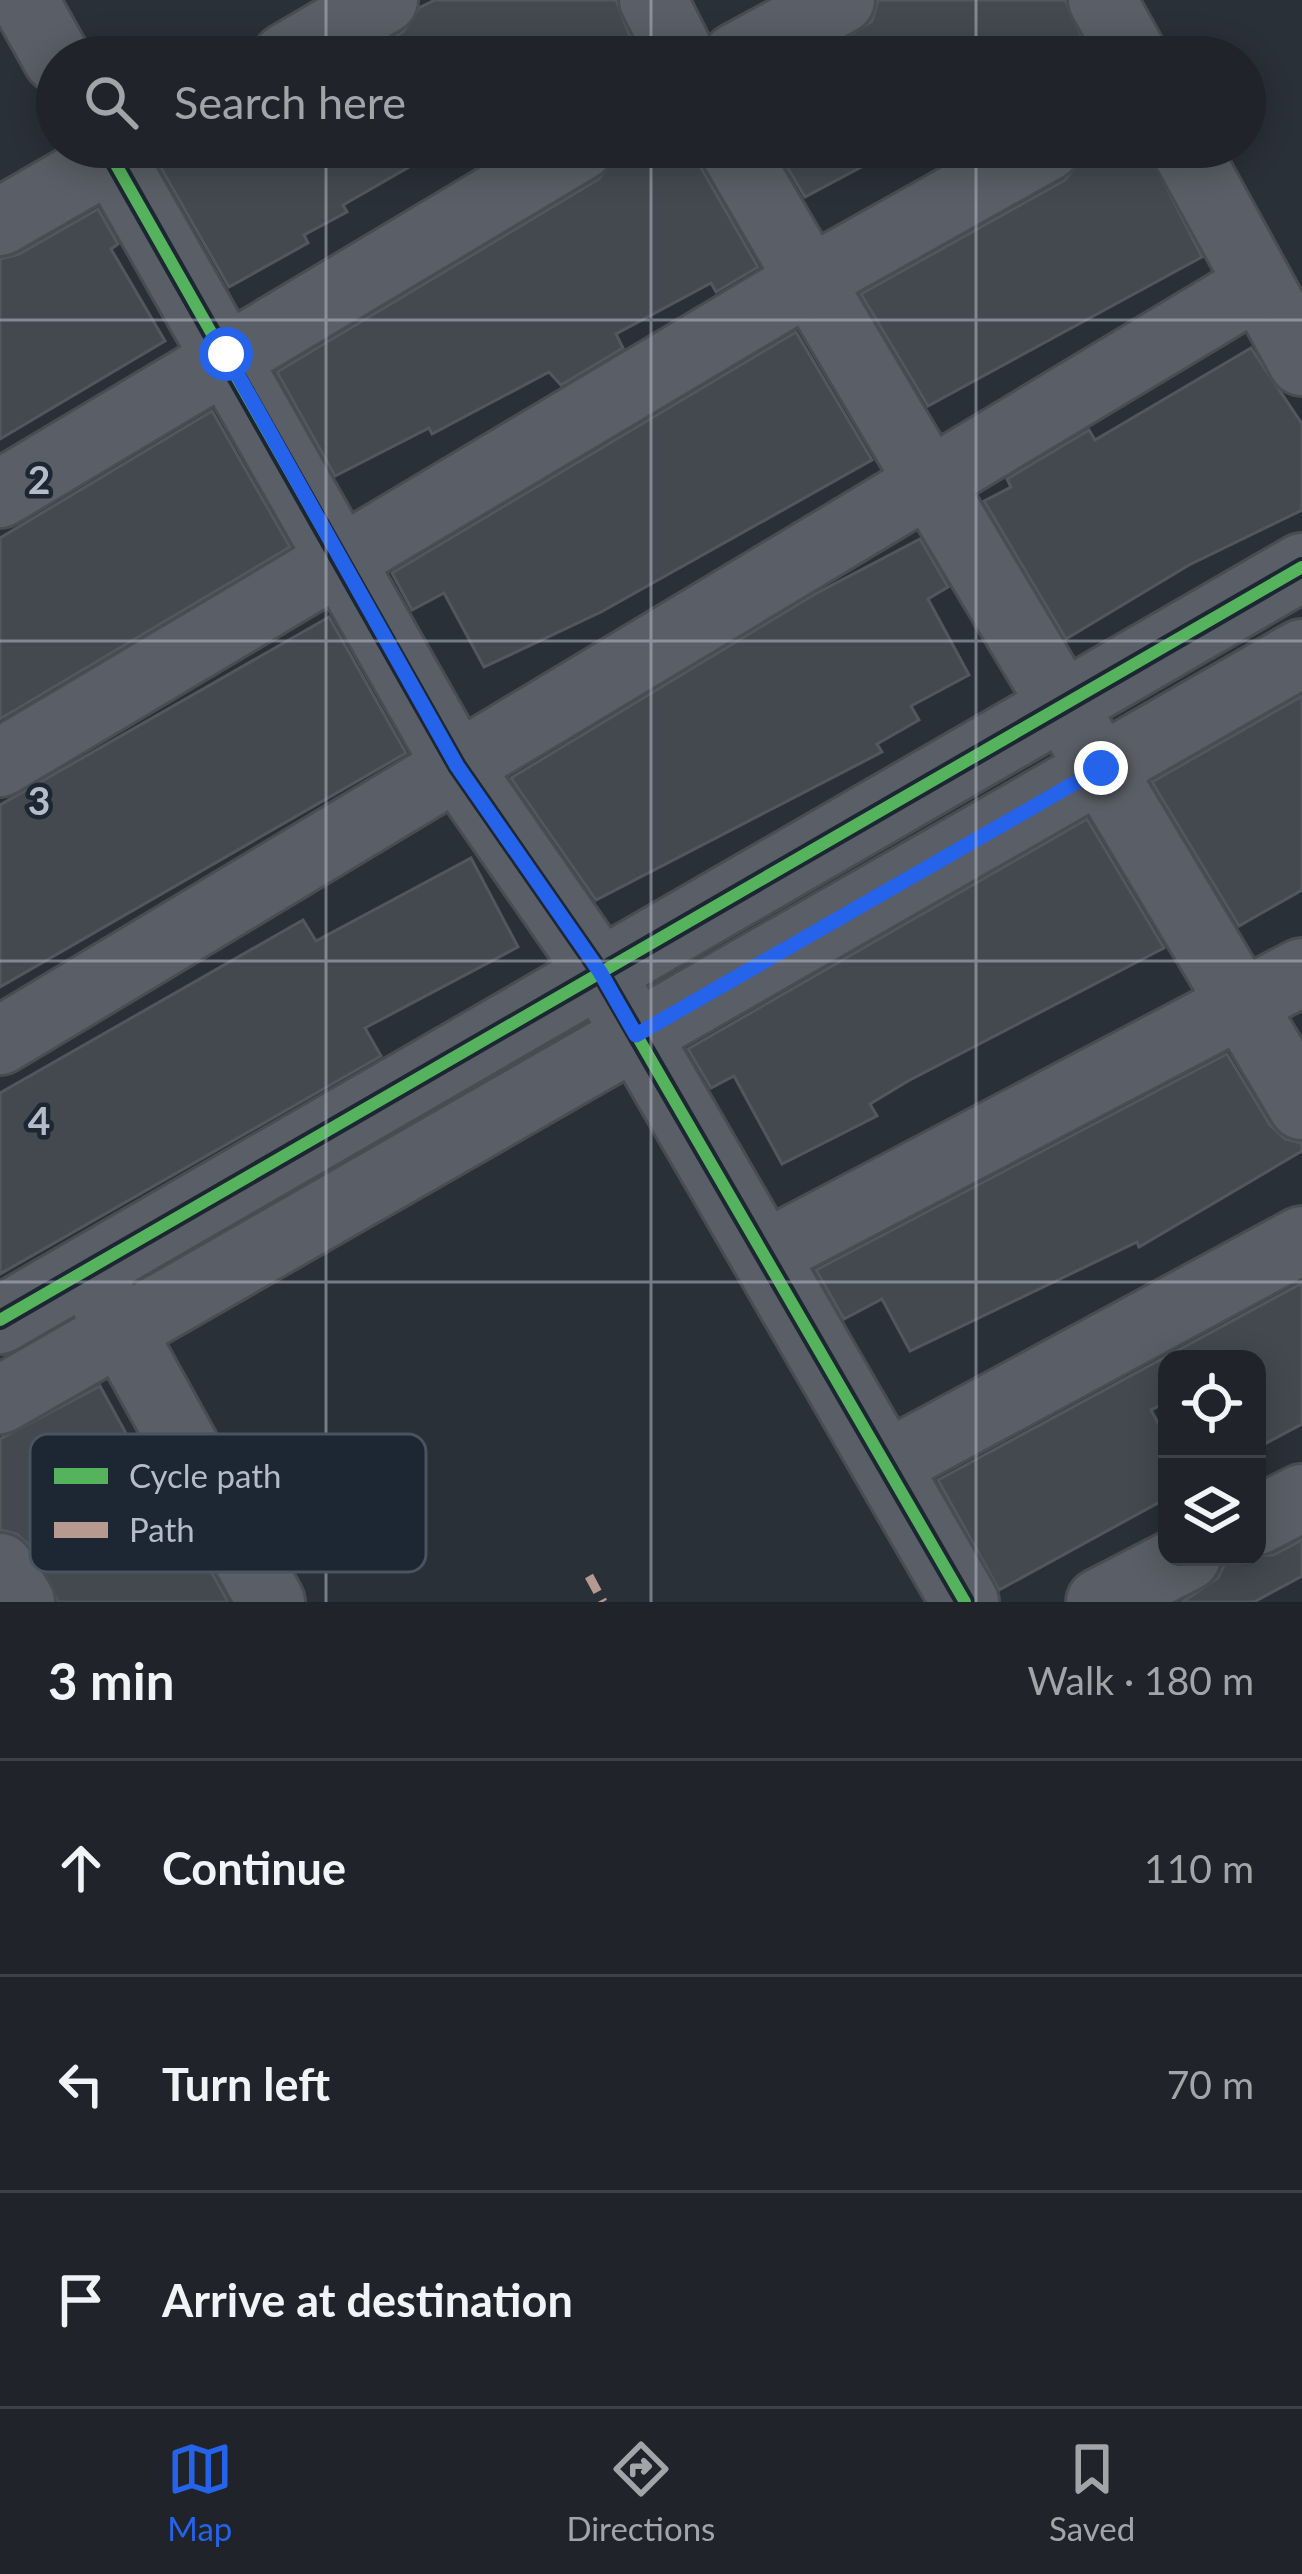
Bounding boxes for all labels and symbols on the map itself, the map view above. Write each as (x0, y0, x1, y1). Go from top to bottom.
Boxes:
route start (199, 327, 253, 381)
text: 2 (28, 456, 50, 502)
route end (1074, 741, 1128, 795)
text: 3 (28, 777, 50, 823)
text: 4 (28, 1097, 50, 1143)
legend (30, 1434, 426, 1572)
text: Cycle path (129, 1455, 281, 1495)
text: Path (129, 1509, 195, 1549)

